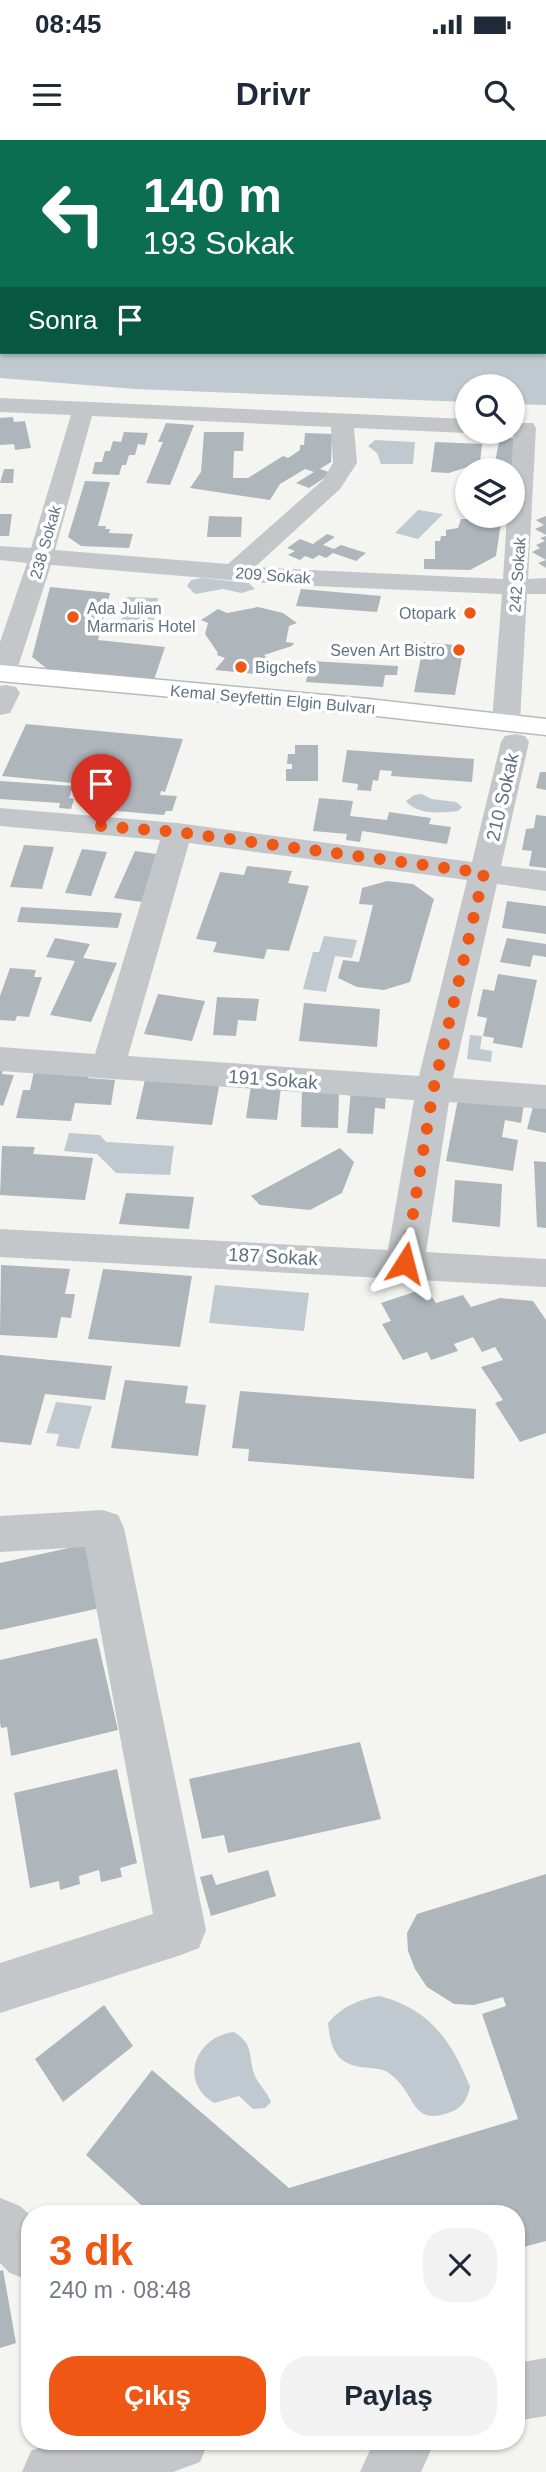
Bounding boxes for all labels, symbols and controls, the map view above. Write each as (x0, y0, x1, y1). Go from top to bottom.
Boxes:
text: 08:45 (35, 9, 102, 39)
icon: menu (28, 76, 66, 114)
text: Drivr (236, 76, 310, 112)
icon: search (480, 76, 518, 114)
icon: left (28, 168, 119, 259)
text: 140 m (143, 168, 282, 222)
text: 193 Sokak (143, 225, 294, 261)
icon: arrive (111, 301, 149, 339)
text: Sonra (28, 305, 97, 335)
map controls (455, 374, 525, 528)
button: search (455, 374, 525, 444)
button: layers (455, 458, 525, 528)
street label: 238 Sokak (27, 502, 64, 581)
street label: 242 Sokak (506, 536, 529, 613)
street label: 209 Sokak (235, 564, 312, 587)
place label: Ada Julian Marmaris Hotel (87, 600, 195, 635)
place label: Otopark (399, 605, 457, 622)
marker: Otopark (462, 605, 478, 621)
marker: Ada Julian Marmaris Hotel (65, 609, 81, 625)
place label: Seven Art Bistro (330, 642, 445, 659)
marker: Seven Art Bistro (451, 642, 467, 658)
marker: Bigchefs (233, 659, 249, 675)
place label: Bigchefs (255, 659, 316, 676)
street label: Kemal Seyfettin Elgin Bulvarı (169, 682, 376, 717)
street label: 210 Sokak (482, 751, 523, 843)
pin (71, 754, 131, 826)
icon: arrive (82, 765, 120, 803)
street label: 191 Sokak (227, 1066, 319, 1093)
position arrow (368, 1226, 442, 1300)
street label: 187 Sokak (228, 1244, 319, 1269)
text: 3 dk (49, 2227, 133, 2274)
button: close (423, 2228, 497, 2302)
text: 240 m · 08:48 (49, 2277, 191, 2303)
button: Çıkış (49, 2356, 266, 2436)
button: Paylaş (280, 2356, 497, 2436)

